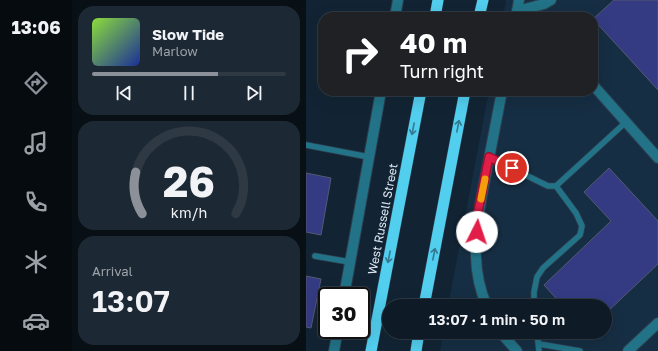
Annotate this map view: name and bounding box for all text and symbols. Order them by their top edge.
text: 13:06 [11,16,61,38]
text: Slow Tide [152,25,224,43]
text: 40 m [400,26,467,59]
icon: right [334,28,386,80]
text: Marlow [152,43,198,59]
text: Turn right [400,60,484,82]
icon: directions [22,69,50,97]
icon: previous [113,82,135,104]
icon: pause [178,82,200,104]
icon: next [243,82,265,104]
one-way arrow [455,120,463,133]
one-way arrow [409,122,417,135]
icon: music [22,129,50,157]
pin [495,151,529,185]
text: 26 [163,155,215,205]
icon: arrive [501,157,523,179]
street label: West Russell Street [364,162,401,276]
icon: phone [22,188,50,216]
text: km/h [171,203,207,220]
position arrow [456,211,498,253]
icon: climate [22,248,50,276]
one-way arrow [430,248,438,261]
one-way arrow [385,250,393,263]
text: Arrival [92,263,133,279]
text: 13:07 [92,283,170,319]
speed limit sign: 30 [318,287,370,339]
icon: car [22,307,50,335]
text: 13:07 · 1 min · 50 m [429,310,565,328]

